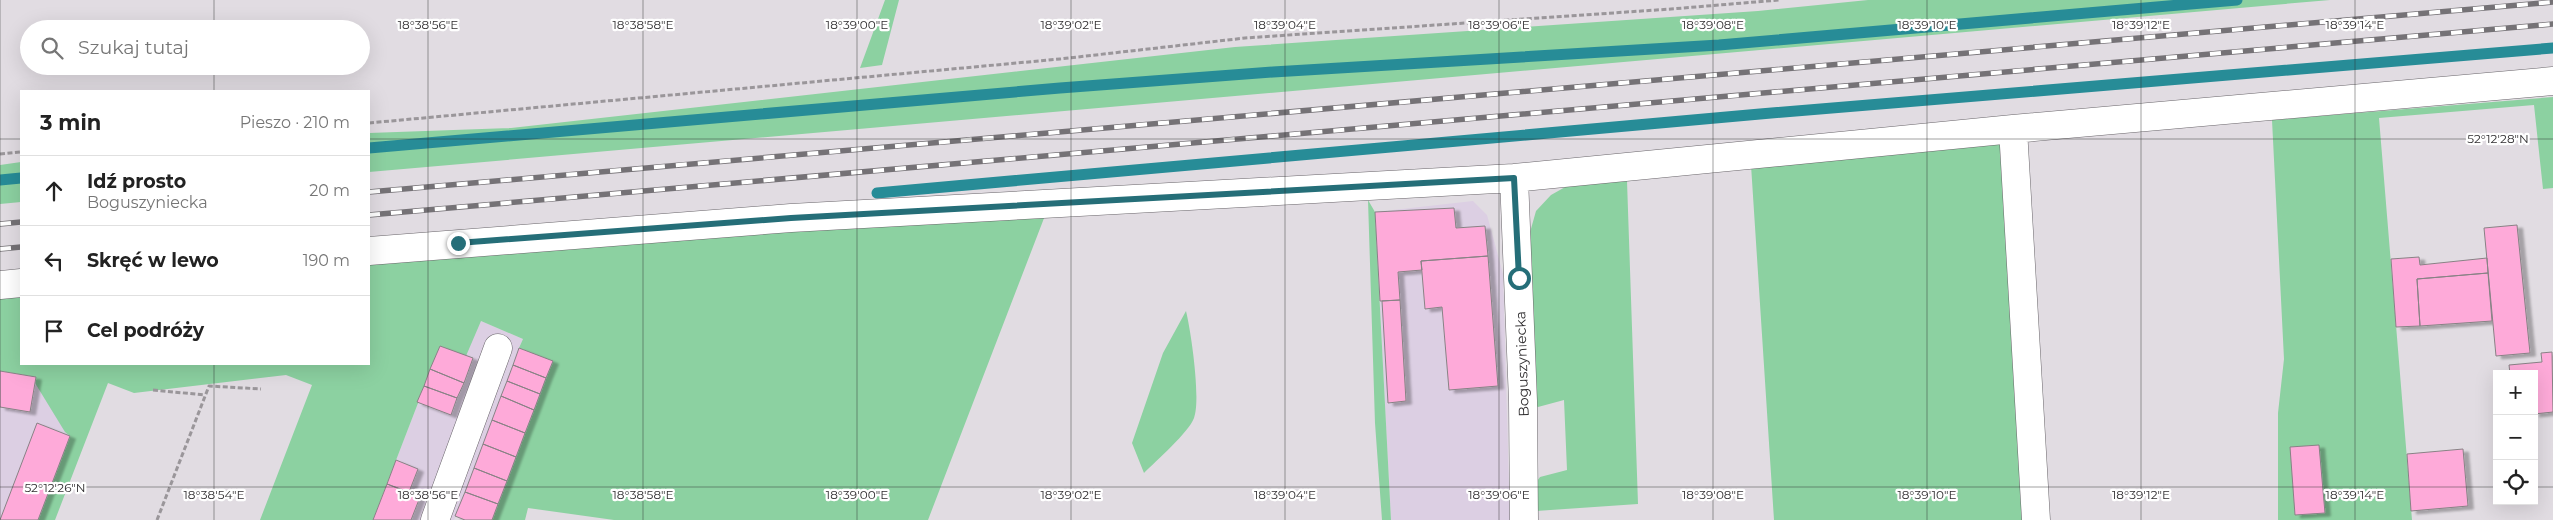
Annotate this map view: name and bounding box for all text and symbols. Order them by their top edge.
text: 18°38'56"E [398,17,458,32]
text: 18°38'58"E [612,17,674,32]
text: 18°39'00"E [826,17,888,32]
text: 18°39'02"E [1040,17,1102,32]
text: 18°39'04"E [1254,17,1316,32]
text: 18°39'06"E [1468,17,1530,32]
text: 18°39'08"E [1682,17,1744,32]
text: 18°39'10"E [1897,17,1957,32]
text: 18°39'12"E [2112,17,2170,32]
text: 18°39'14"E [2326,17,2384,32]
search box [20,20,370,75]
icon: search [38,34,66,62]
text: Szukaj tutaj [78,36,189,59]
text: 3 min [40,110,101,135]
text: Pieszo · 210 m [240,113,350,132]
text: 52°12'28"N [2467,131,2529,146]
text: Idź prosto [87,170,186,193]
icon: ahead [40,177,68,205]
text: 20 m [309,181,350,200]
text: Boguszyniecka [87,193,208,212]
route end [447,232,470,255]
icon: left [40,247,68,275]
text: Skręć w lewo [87,249,219,272]
text: 190 m [303,251,350,270]
route start [1508,267,1531,290]
street label: Boguszyniecka [1511,311,1533,417]
icon: arrive [40,317,68,345]
text: Cel podróży [87,319,204,342]
map controls [2493,370,2538,505]
button: + [2493,370,2538,415]
button: − [2493,415,2538,460]
button: locate [2493,460,2538,505]
text: 52°12'26"N [24,480,86,495]
text: 18°38'54"E [183,487,245,502]
text: 18°38'56"E [398,487,458,502]
text: 18°38'58"E [612,487,674,502]
text: 18°39'00"E [826,487,888,502]
text: 18°39'02"E [1040,487,1102,502]
text: 18°39'04"E [1254,487,1316,502]
text: 18°39'06"E [1468,487,1530,502]
text: 18°39'08"E [1682,487,1744,502]
text: 18°39'10"E [1897,487,1957,502]
text: 18°39'12"E [2112,487,2170,502]
text: 18°39'14"E [2326,487,2384,502]

